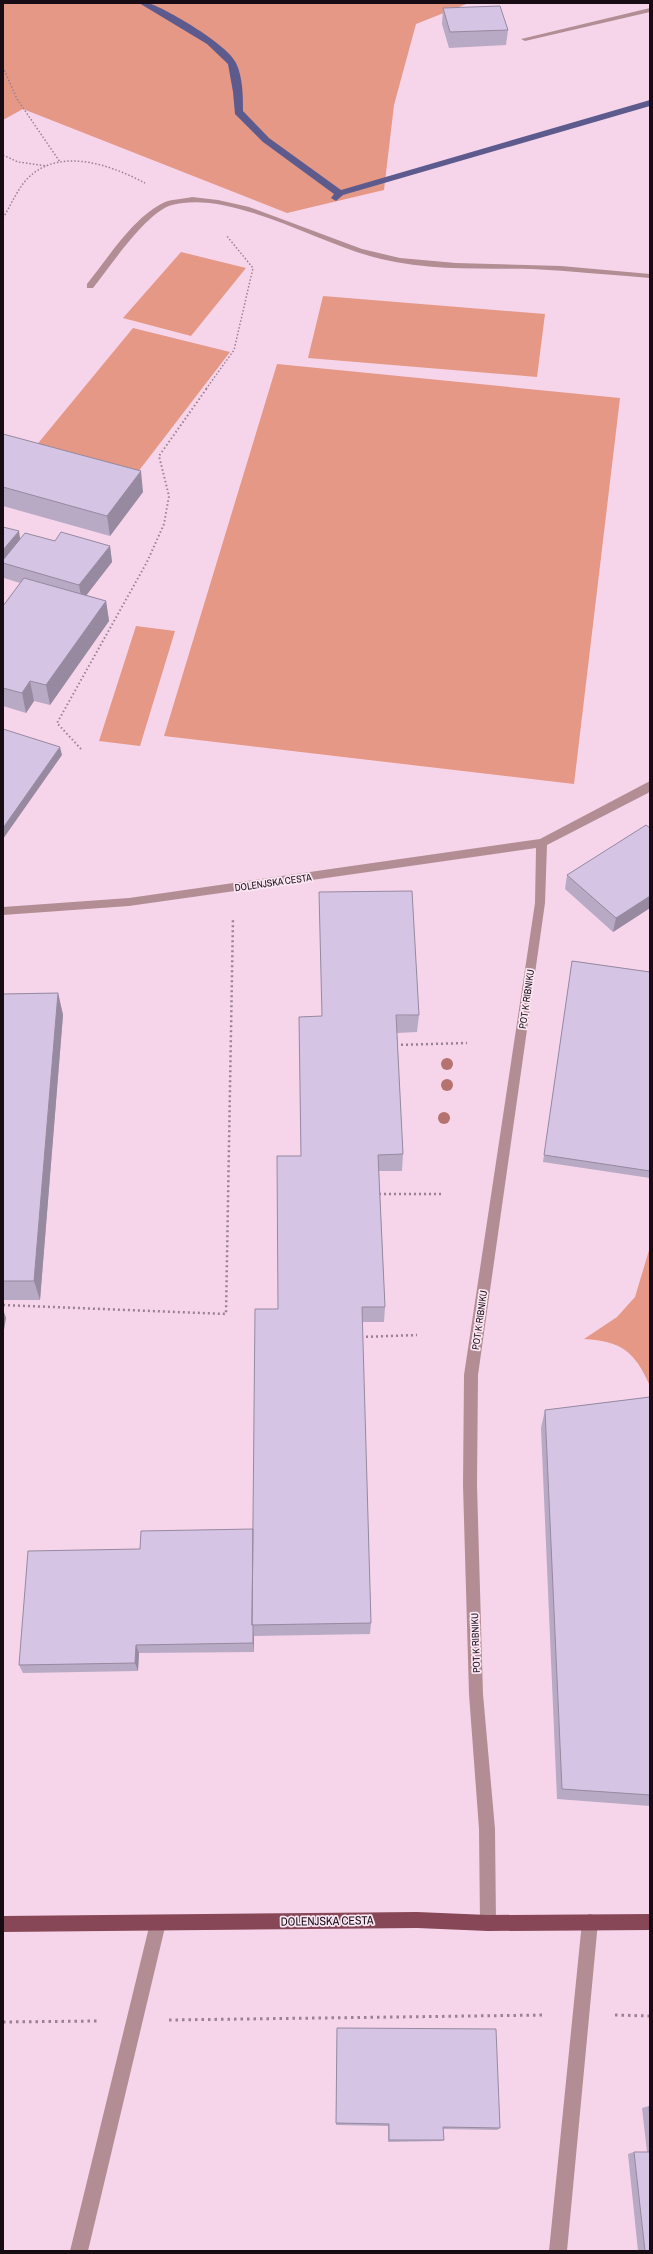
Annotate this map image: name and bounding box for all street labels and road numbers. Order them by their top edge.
street label: DOLENJSKA CESTA [234,871,313,894]
street label: POT K RIBNIKU [516,968,537,1030]
street label: POT K RIBNIKU [469,1289,490,1351]
street label: POT K RIBNIKU [468,1613,483,1673]
street label: DOLENJSKA CESTA [280,1912,374,1930]

